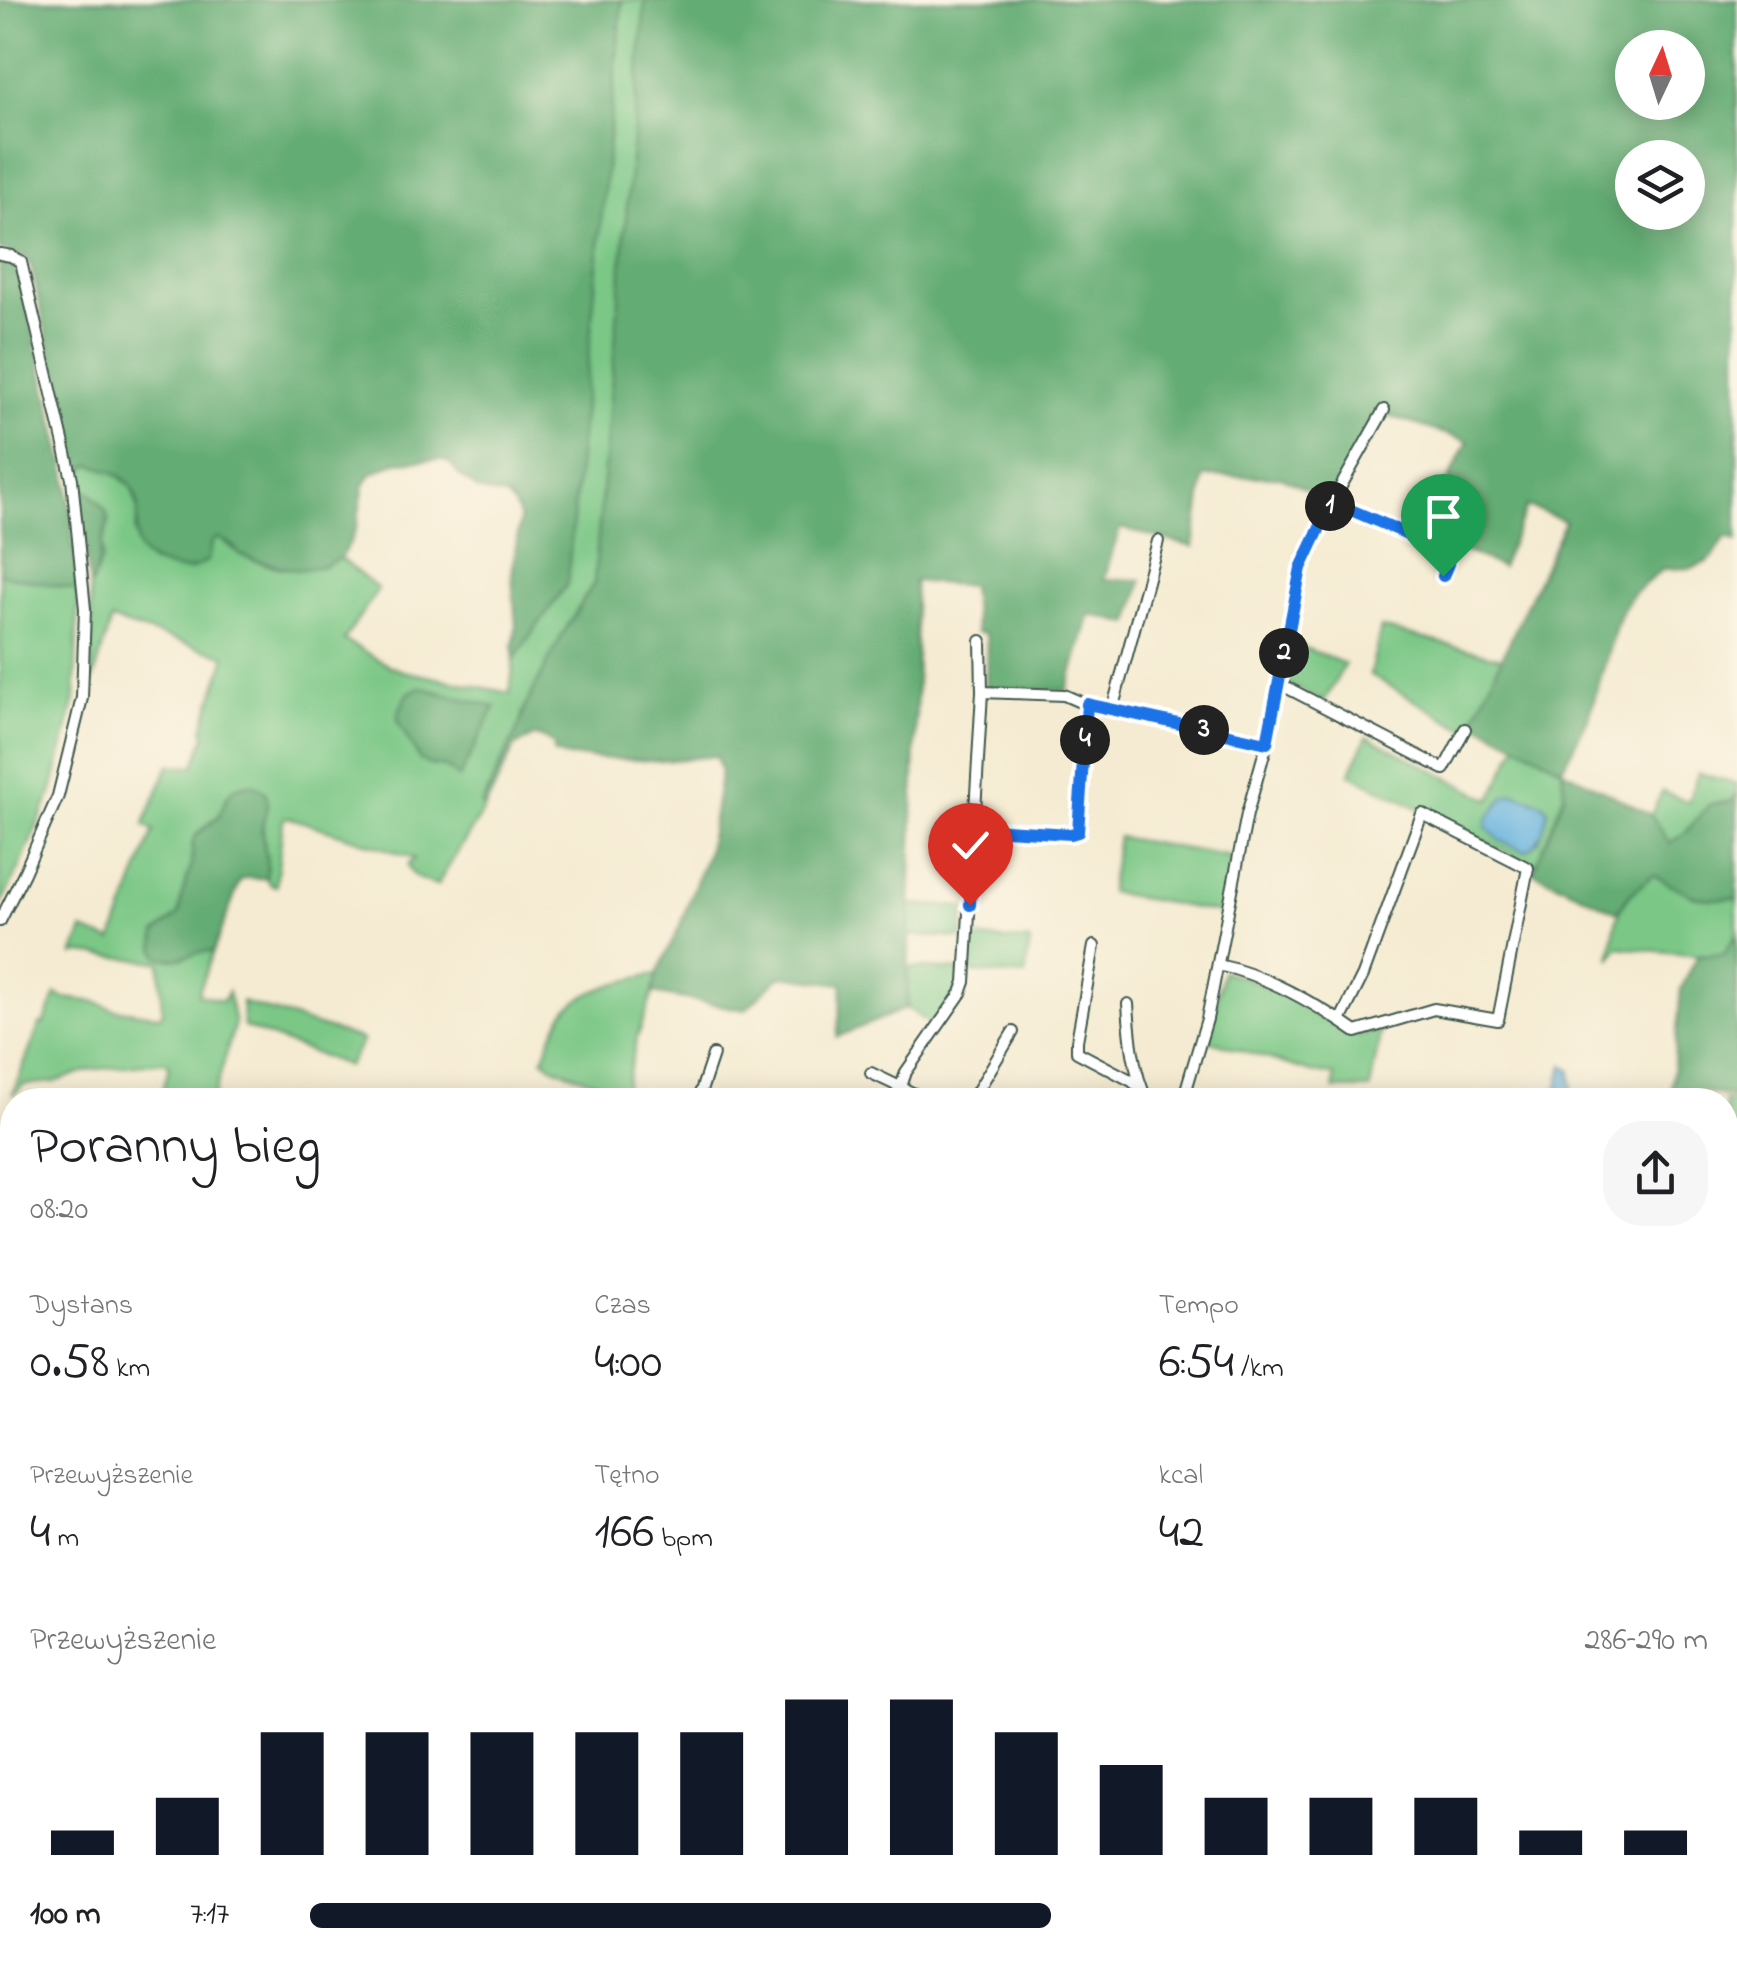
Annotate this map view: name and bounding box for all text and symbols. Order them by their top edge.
north arrow [1615,30,1705,120]
map controls [1615,30,1705,230]
button: layers [1615,140,1705,230]
pin [1401,474,1486,577]
pin: 1 [1305,481,1355,531]
text: 1 [1326,485,1334,526]
icon: arrive [1416,489,1471,544]
pin: 2 [1259,628,1309,678]
text: 2 [1277,632,1291,673]
pin: 3 [1179,705,1229,755]
text: 3 [1198,709,1210,750]
pin: 4 [1060,715,1110,765]
text: 4 [1079,719,1091,760]
pin [928,803,1013,906]
icon: check [943,818,998,873]
text: Poranny bieg [30,1109,321,1189]
button: share [1603,1121,1708,1226]
text: 08:20 [30,1187,88,1234]
text: Dystans [30,1286,133,1327]
text: Czas [594,1286,651,1327]
text: Tempo [1159,1286,1239,1327]
text: 0.58 [30,1327,109,1400]
text: 4:00 [594,1327,662,1400]
text: 6:54 [1159,1327,1234,1400]
text: km [109,1349,150,1390]
text: /km [1234,1349,1284,1390]
text: Przewyższenie [30,1456,193,1497]
text: Tętno [594,1456,660,1497]
text: kcal [1159,1456,1203,1497]
text: 4 [30,1497,51,1570]
text: 166 [594,1497,654,1570]
text: 42 [1159,1497,1204,1570]
text: m [51,1519,79,1560]
text: bpm [654,1519,713,1560]
text: Przewyższenie [30,1618,216,1665]
text: 286–290 m [1585,1618,1708,1665]
text: 100 m [30,1892,101,1939]
text: 7:17 [190,1892,229,1939]

